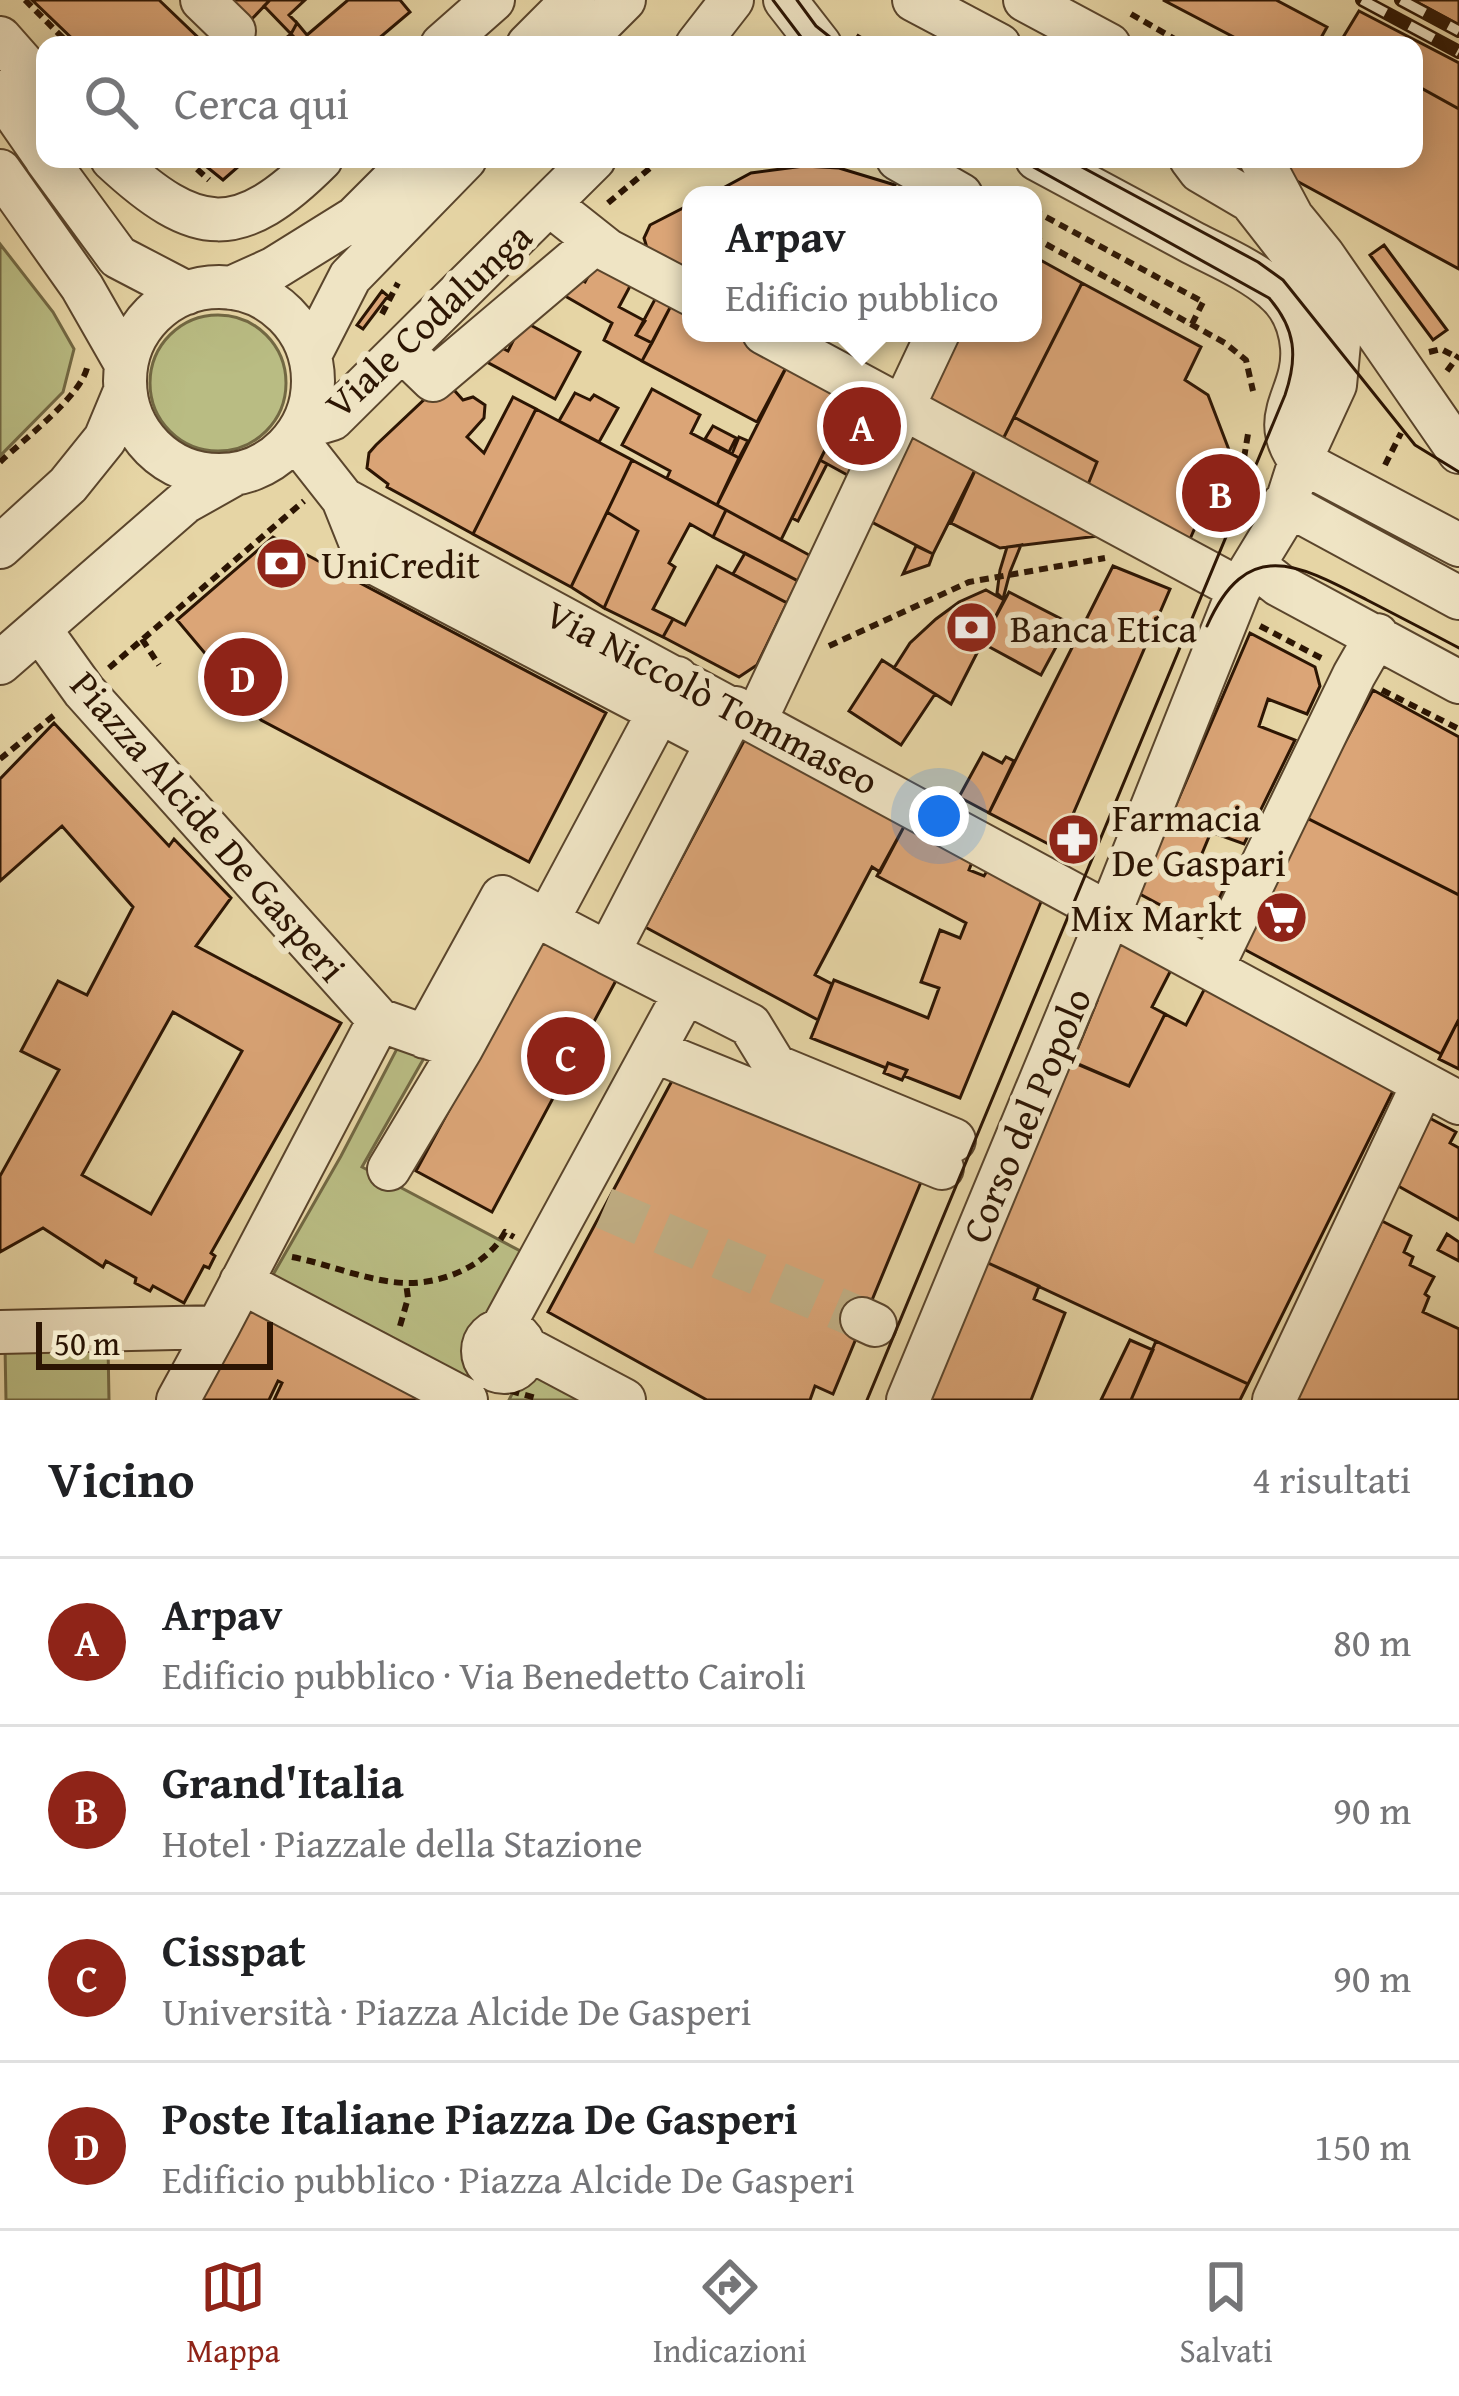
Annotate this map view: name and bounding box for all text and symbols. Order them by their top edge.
search box [36,36,1423,168]
icon: search [78,69,144,135]
text: Cerca qui [174,70,349,135]
popup [682,186,1042,342]
text: Arpav [725,203,846,268]
street label: Viale Codalunga [311,208,544,431]
text: Edificio pubblico [725,268,999,325]
pin: A [823,381,901,471]
pin: B [1182,448,1260,538]
place label: UniCredit [321,535,480,592]
bank icon: UniCredit [254,536,310,592]
street label: Via Niccolò Tommaseo [536,585,889,809]
place label: Banca Etica [1010,599,1197,656]
bank icon: Banca Etica [943,600,999,656]
pin: D [204,632,282,722]
street label: Piazza Alcide De Gasperi [61,661,357,991]
your location [909,786,969,846]
place label: Farmacia De Gaspari [1112,788,1286,890]
pharmacy icon: Farmacia De Gaspari [1045,811,1101,867]
place label: Mix Markt [1071,888,1242,945]
supermarket icon: Mix Markt [1253,889,1309,945]
street label: Corso del Popolo [946,978,1105,1251]
pin: C [527,1011,605,1101]
scale bar [36,1316,273,1369]
text: 50 m [54,1319,120,1367]
text: Vicino [48,1441,195,1516]
text: 4 risultati [1252,1450,1411,1507]
text: Arpav [162,1581,283,1646]
text: A [75,1613,99,1670]
text: 80 m [1333,1613,1411,1670]
text: Edificio pubblico · Via Benedetto Cairoli [162,1646,806,1703]
text: Grand'Italia [162,1749,404,1814]
text: B [75,1781,99,1838]
text: 90 m [1333,1781,1411,1838]
text: Hotel · Piazzale della Stazione [162,1814,643,1871]
text: Cisspat [162,1917,306,1982]
text: C [76,1949,98,2006]
text: 90 m [1333,1949,1411,2006]
text: Università · Piazza Alcide De Gasperi [162,1982,752,2039]
text: Poste Italiane Piazza De Gasperi [162,2085,798,2150]
text: D [74,2117,100,2174]
text: 150 m [1314,2117,1411,2174]
text: Edificio pubblico · Piazza Alcide De Gasperi [162,2150,855,2207]
tab: Mappa [186,2254,280,2374]
tab: Indicazioni [653,2254,807,2374]
tab: Salvati [1179,2254,1273,2374]

